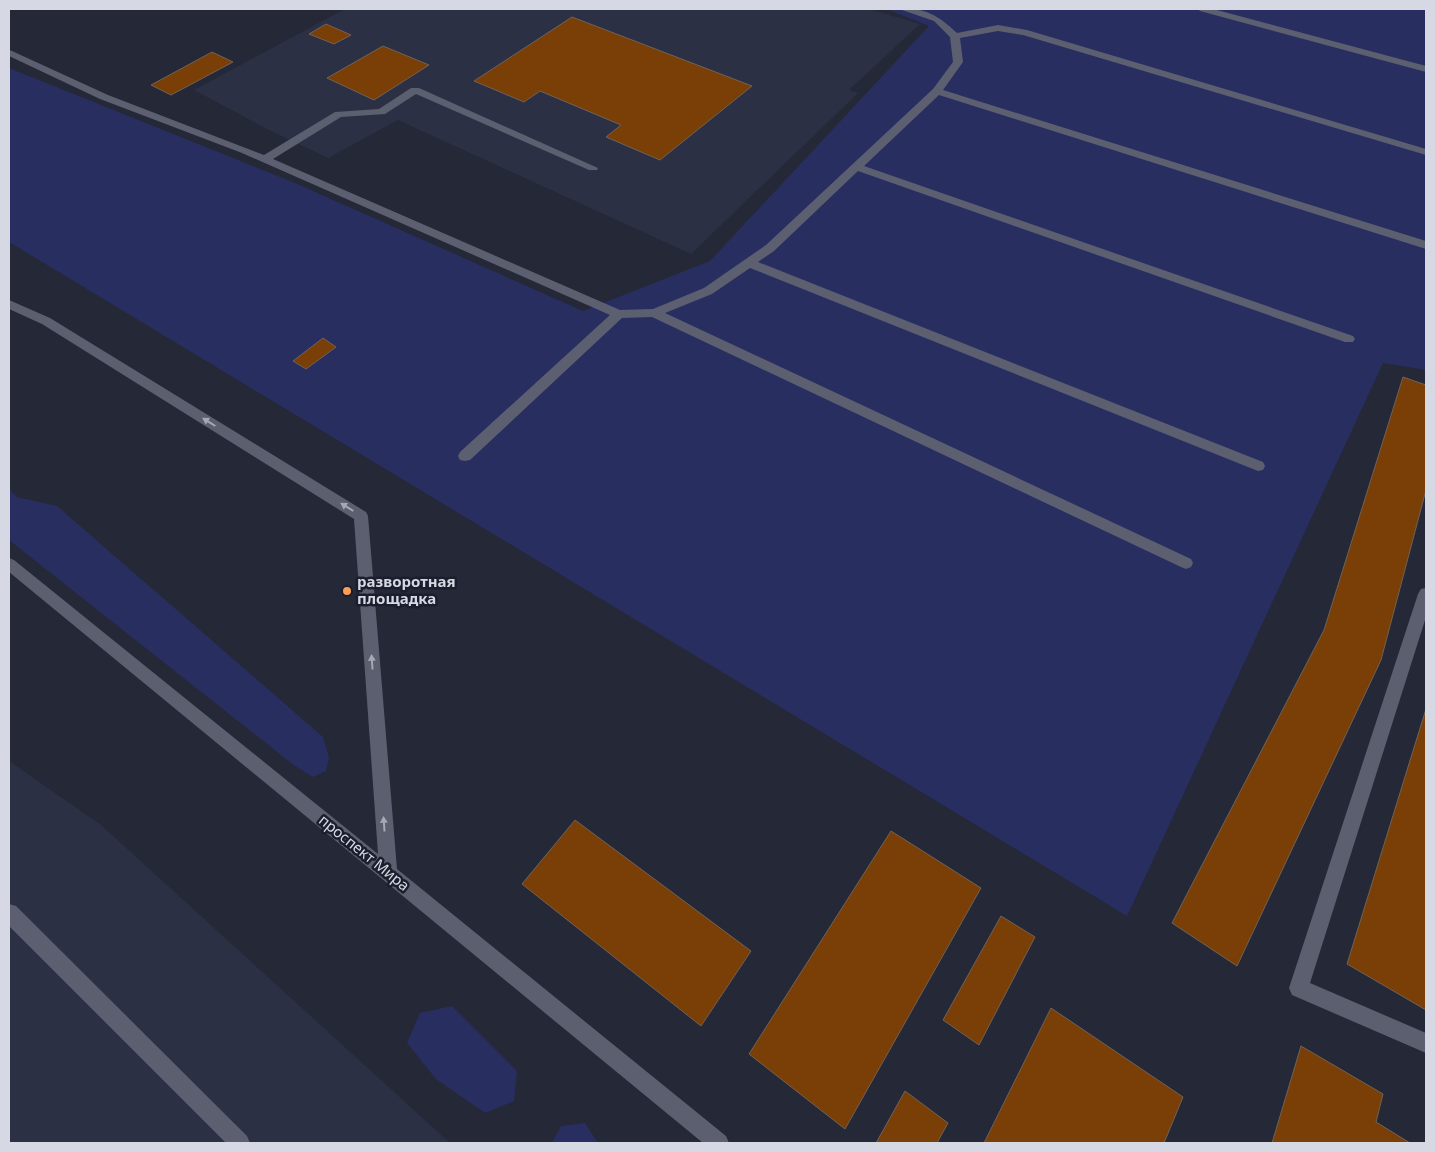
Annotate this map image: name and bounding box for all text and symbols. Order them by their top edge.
one-way arrow [203,417,216,427]
one-way arrow [341,503,354,512]
place label: разворотная площадка [357,571,456,608]
marker: разворотная площадка [341,585,353,597]
one-way arrow [367,654,375,670]
street label: проспект Мира [315,809,414,895]
one-way arrow [380,816,388,832]

